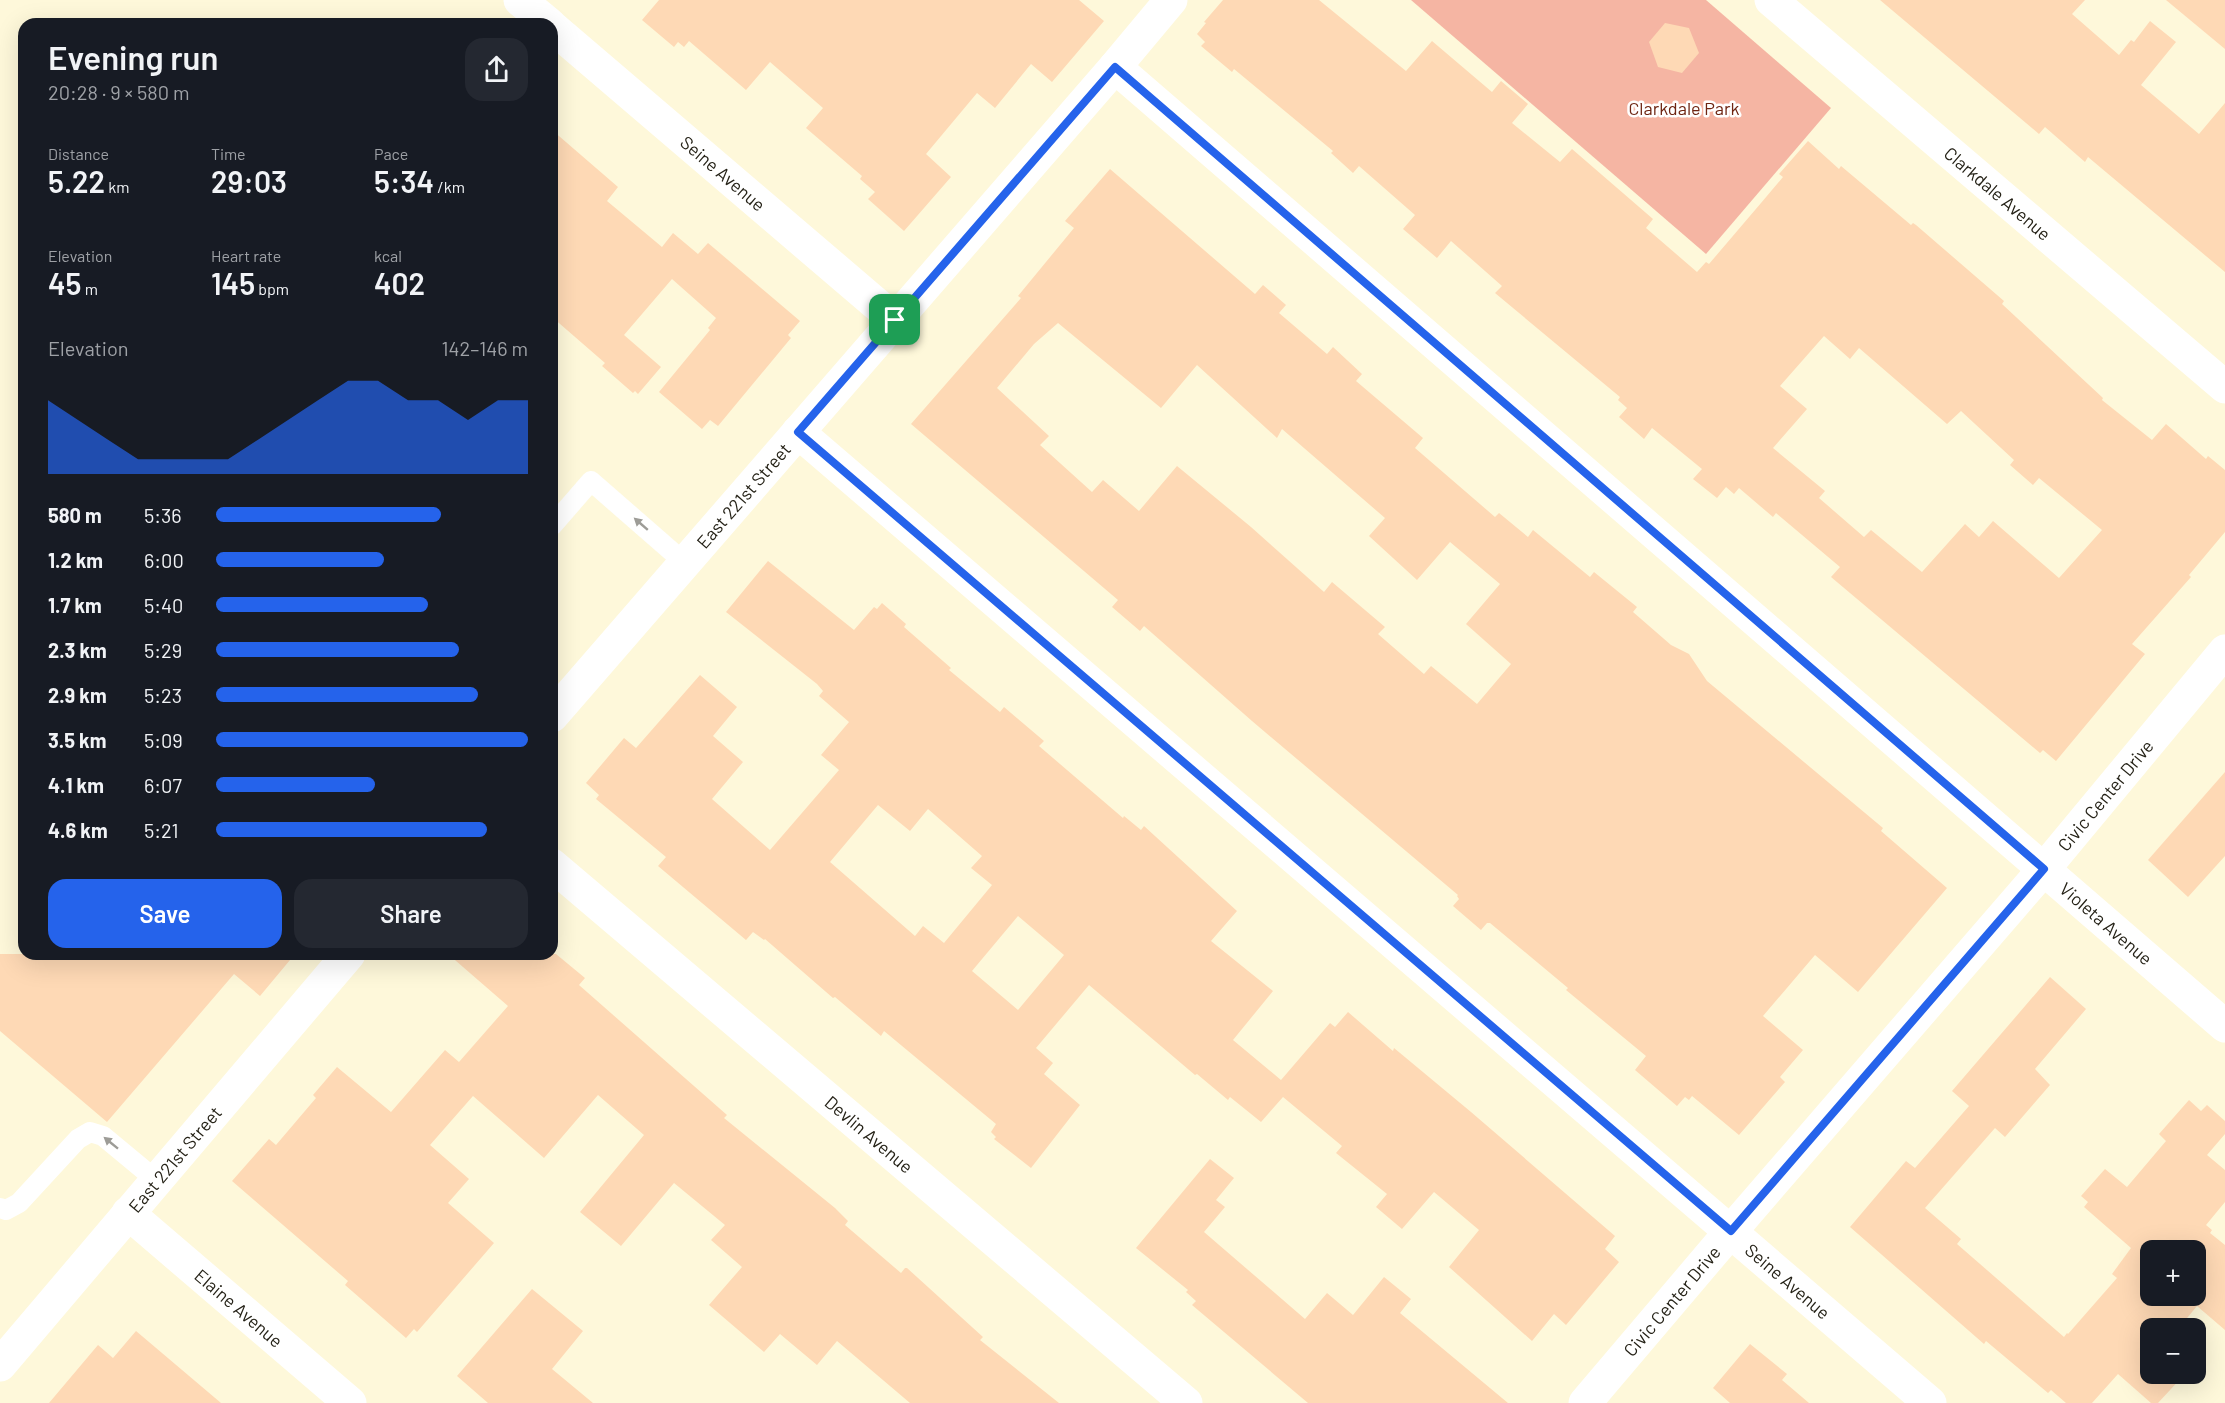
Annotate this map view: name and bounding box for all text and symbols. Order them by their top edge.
text: Evening run [48,37,218,77]
button: share [465,38,528,101]
text: 20:28 · 9 × 580 m [48,80,190,104]
park label: Clarkdale Park [1628,97,1740,119]
street label: Seine Avenue [676,131,770,216]
street label: Clarkdale Avenue [1940,142,2056,245]
text: Distance [48,144,109,163]
text: Time [211,144,246,163]
text: Pace [374,144,408,163]
text: 5.22 [48,163,105,199]
text: 29:03 [211,163,287,199]
text: 5:34 [374,163,434,199]
text: km [105,177,130,196]
text: /km [434,177,465,196]
text: Elevation [48,246,112,265]
text: Heart rate [211,246,281,265]
text: kcal [374,246,402,265]
text: 45 [48,265,81,301]
text: 145 [211,265,255,301]
text: 402 [374,265,425,301]
text: m [81,279,98,298]
text: bpm [255,279,289,298]
pin [869,294,920,345]
icon: arrive [878,303,911,336]
text: Elevation [48,336,129,360]
text: 142–146 m [441,336,528,360]
street label: East 221st Street [692,438,795,553]
text: 580 m [48,503,102,527]
text: 5:36 [144,503,182,527]
one-way arrow [634,518,649,531]
text: 1.2 km [48,548,103,572]
text: 6:00 [144,548,184,572]
text: 1.7 km [48,593,102,617]
text: 5:40 [144,593,183,617]
text: 2.3 km [48,638,107,662]
text: 5:29 [144,638,182,662]
text: 2.9 km [48,683,107,707]
text: 5:23 [144,683,182,707]
text: 3.5 km [48,728,106,752]
text: 5:09 [144,728,183,752]
street label: Civic Center Drive [2053,735,2158,855]
text: 4.1 km [48,773,104,797]
text: 6:07 [144,773,182,797]
text: 4.6 km [48,818,108,842]
text: 5:21 [144,818,179,842]
street label: Violeta Avenue [2055,877,2157,969]
button: Save [48,879,282,948]
button: Share [294,879,528,948]
street label: Devlin Avenue [821,1091,918,1178]
street label: East 221st Street [124,1102,226,1217]
one-way arrow [104,1137,119,1149]
street label: Seine Avenue [1741,1239,1835,1323]
map controls [2140,1240,2206,1384]
button: + [2140,1240,2206,1306]
street label: Civic Center Drive [1619,1241,1725,1361]
street label: Elaine Avenue [190,1264,287,1352]
button: − [2140,1318,2206,1384]

